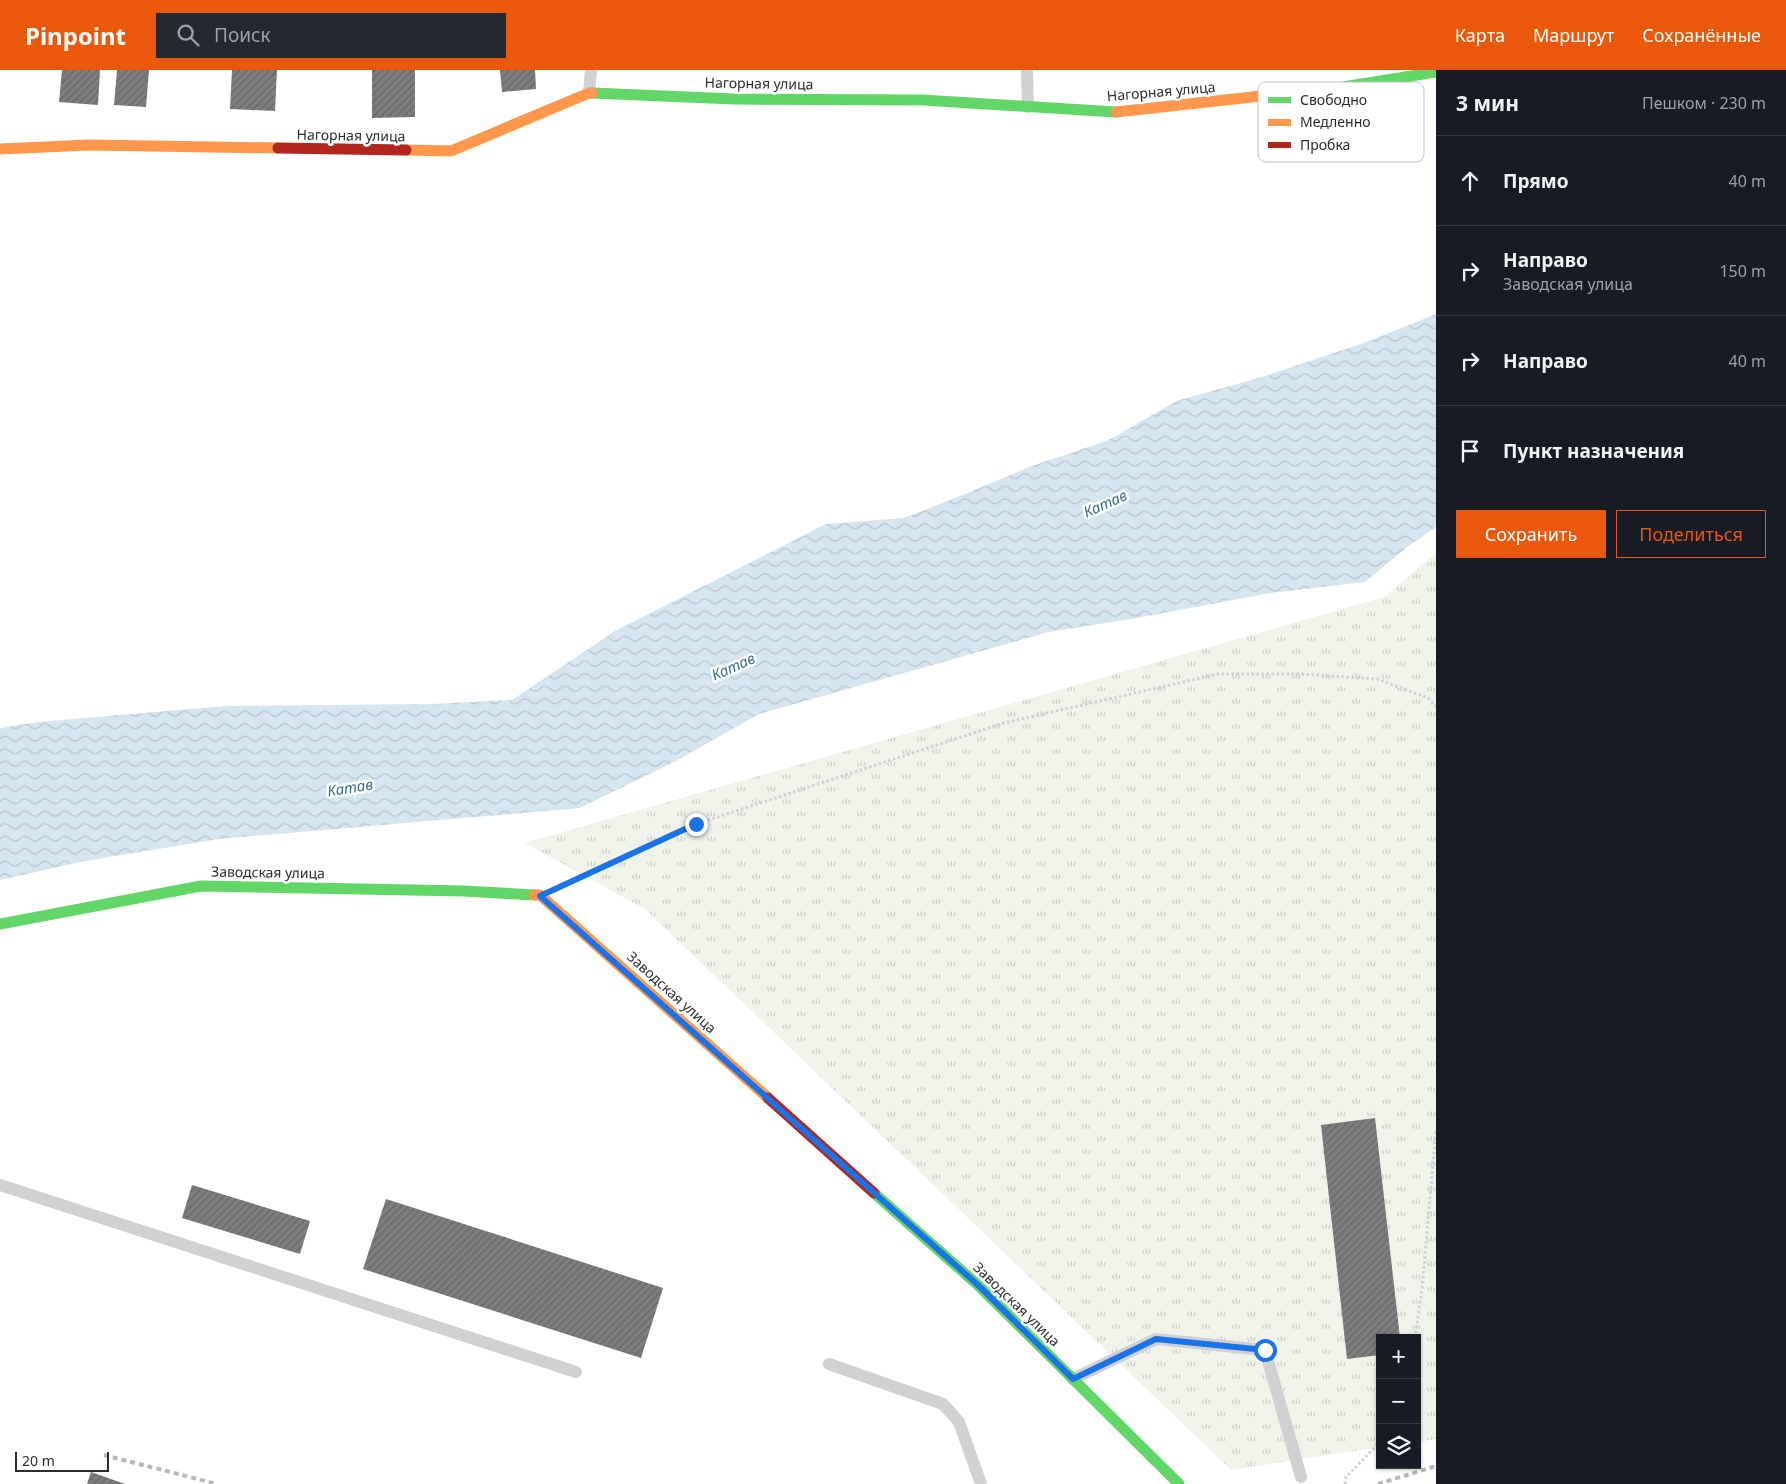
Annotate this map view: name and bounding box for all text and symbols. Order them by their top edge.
search box [156,13,506,58]
text: Pinpoint [25,19,126,52]
icon: search [174,21,202,49]
text: Поиск [214,22,271,48]
text: Карта [1455,23,1505,47]
text: Маршрут [1533,23,1614,47]
text: Сохранённые [1642,23,1761,47]
street label: Нагорная улица [704,73,814,93]
street label: Нагорная улица [1106,77,1216,105]
legend [1258,82,1424,162]
text: 3 мин [1456,89,1519,117]
text: Свободно [1300,90,1367,109]
text: Пешком · 230 m [1642,92,1766,114]
text: Медленно [1300,112,1371,131]
street label: Нагорная улица [296,125,406,145]
text: Пробка [1300,135,1350,154]
icon: ahead [1456,167,1484,195]
text: Прямо [1503,168,1569,194]
text: 40 m [1729,170,1766,192]
text: Направо [1503,247,1588,273]
icon: right [1456,257,1484,285]
text: 150 m [1719,260,1766,282]
text: Заводская улица [1503,273,1633,295]
icon: right [1456,347,1484,375]
text: Направо [1503,348,1588,374]
text: 40 m [1729,350,1766,372]
icon: arrive [1456,437,1484,465]
text: Пункт назначения [1503,438,1684,464]
water label: Катав [1080,484,1130,521]
button: Сохранить [1456,510,1606,558]
button: Поделиться [1616,510,1766,558]
water label: Катав [708,647,758,684]
water label: Катав [326,773,375,800]
route end [685,813,708,836]
street label: Заводская улица [211,862,325,882]
street label: Заводская улица [623,947,721,1037]
street label: Заводская улица [970,1258,1064,1350]
map controls [1376,1334,1421,1469]
button: + [1376,1334,1421,1379]
route start [1254,1339,1277,1362]
button: − [1376,1379,1421,1424]
button: layers [1376,1424,1421,1469]
scale bar [15,1449,109,1472]
text: 20 m [22,1451,55,1470]

